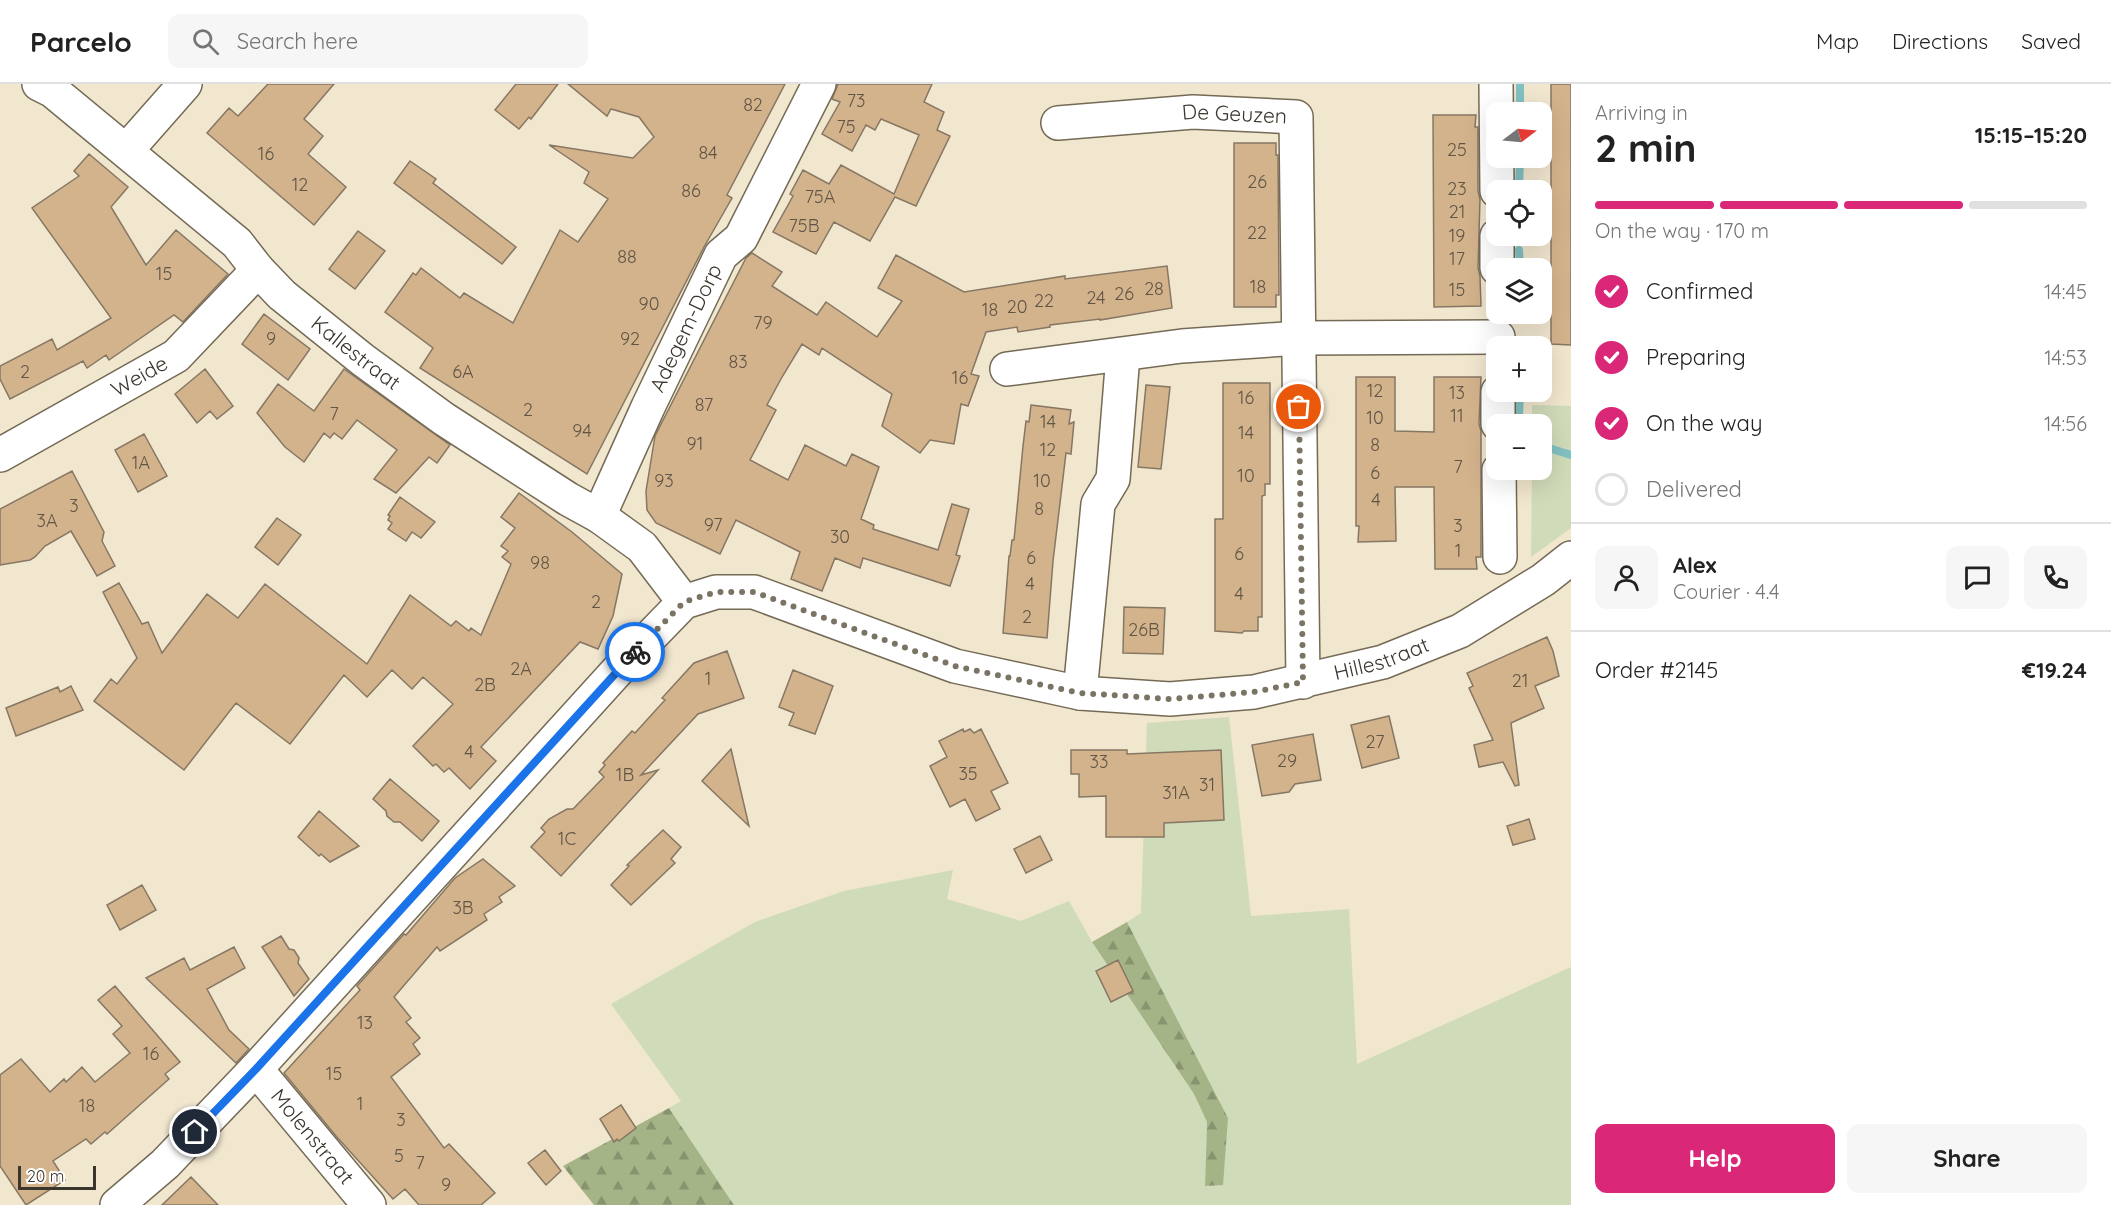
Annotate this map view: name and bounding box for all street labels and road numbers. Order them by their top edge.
street label: De Geuzen [1181,98,1288,129]
street label: Adegem-Dorp [643,260,727,396]
street label: Kallestraat [306,310,406,395]
street label: Weide [106,349,172,402]
street label: Hillestraat [1331,631,1433,685]
street label: Molenstraat [266,1083,360,1189]

